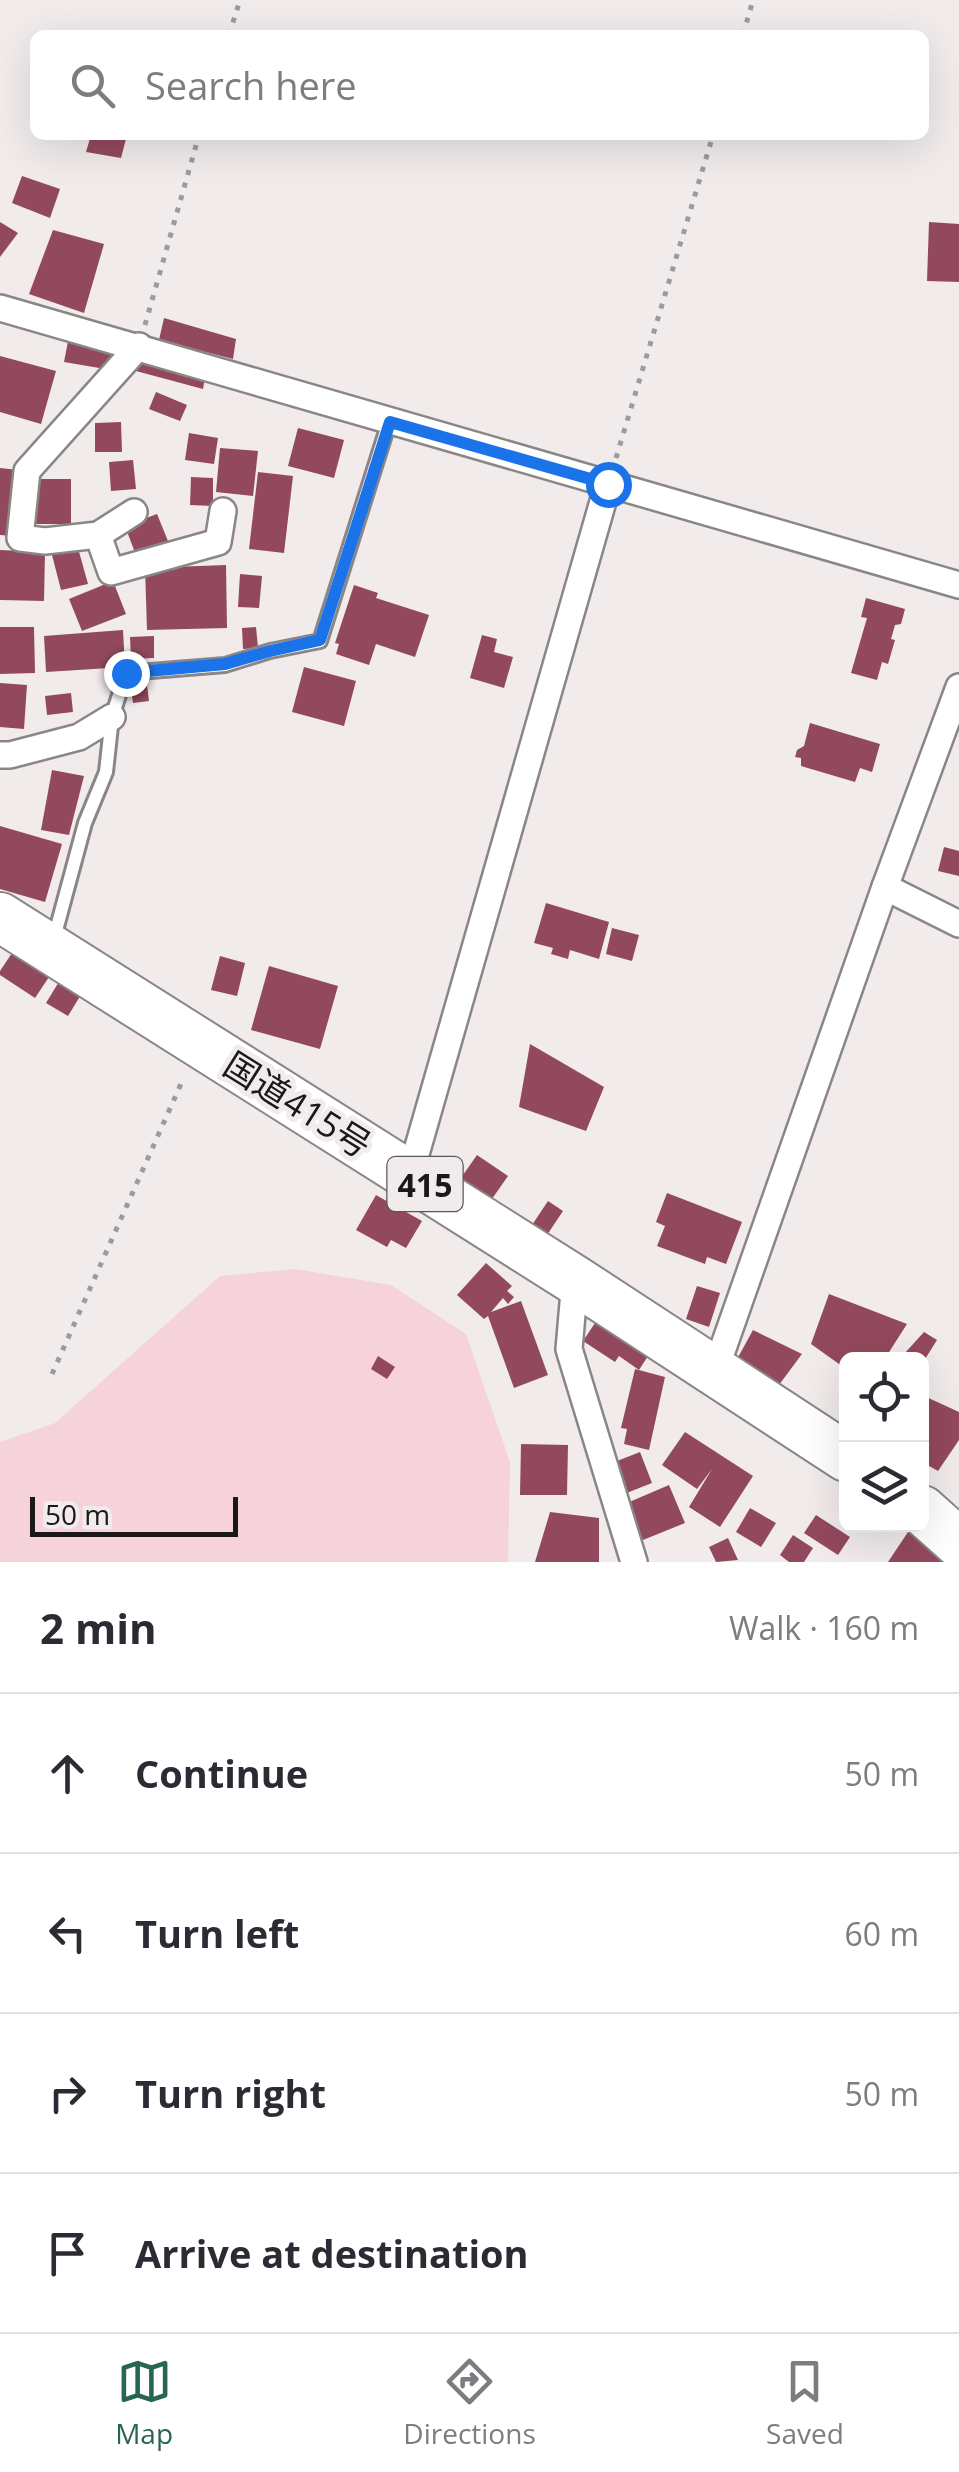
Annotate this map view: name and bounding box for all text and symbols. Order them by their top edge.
search box [30,30,929,140]
icon: search [65,58,120,113]
text: Search here [145,59,357,111]
route start [586,462,632,508]
route end [104,651,150,697]
street label: 国道415号 [216,1040,380,1168]
road number: 415 [388,1157,462,1211]
map controls [839,1352,929,1532]
button: locate [839,1352,929,1442]
button: layers [839,1442,929,1532]
scale bar [30,1492,238,1536]
text: 50 m [45,1495,110,1533]
text: 2 min [40,1599,157,1656]
text: Walk · 160 m [729,1606,919,1649]
icon: ahead [40,1746,95,1801]
text: Continue [135,1747,308,1799]
text: 50 m [844,1752,919,1795]
icon: left [40,1906,95,1961]
text: Turn left [135,1907,299,1959]
text: 60 m [844,1912,919,1955]
icon: right [40,2066,95,2121]
text: Turn right [135,2067,326,2119]
text: 50 m [844,2072,919,2115]
icon: arrive [40,2226,95,2281]
text: Arrive at destination [135,2227,529,2279]
tab: Map [115,2354,173,2452]
tab: Directions [403,2354,536,2452]
tab: Saved [766,2354,844,2452]

